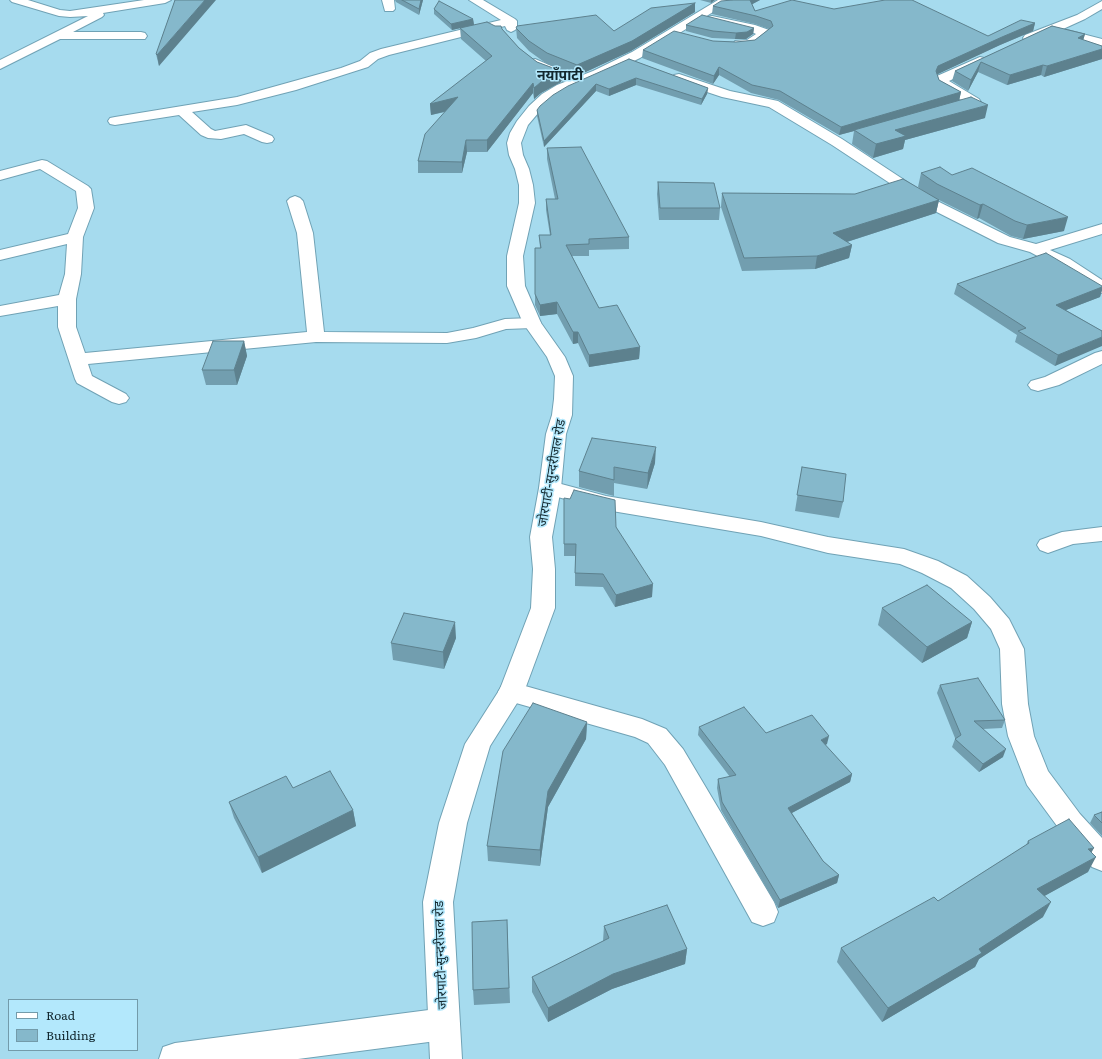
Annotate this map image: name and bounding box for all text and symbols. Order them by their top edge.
district label: नयाँपाटी [537,68,583,84]
street label: जोरपाटी-सुन्दरीजल रोड [535,418,569,528]
street label: जोरपाटी-सुन्दरीजल रोड [431,900,451,1010]
legend [8,999,138,1051]
text: Road [46,1006,75,1024]
text: Building [46,1026,95,1044]

